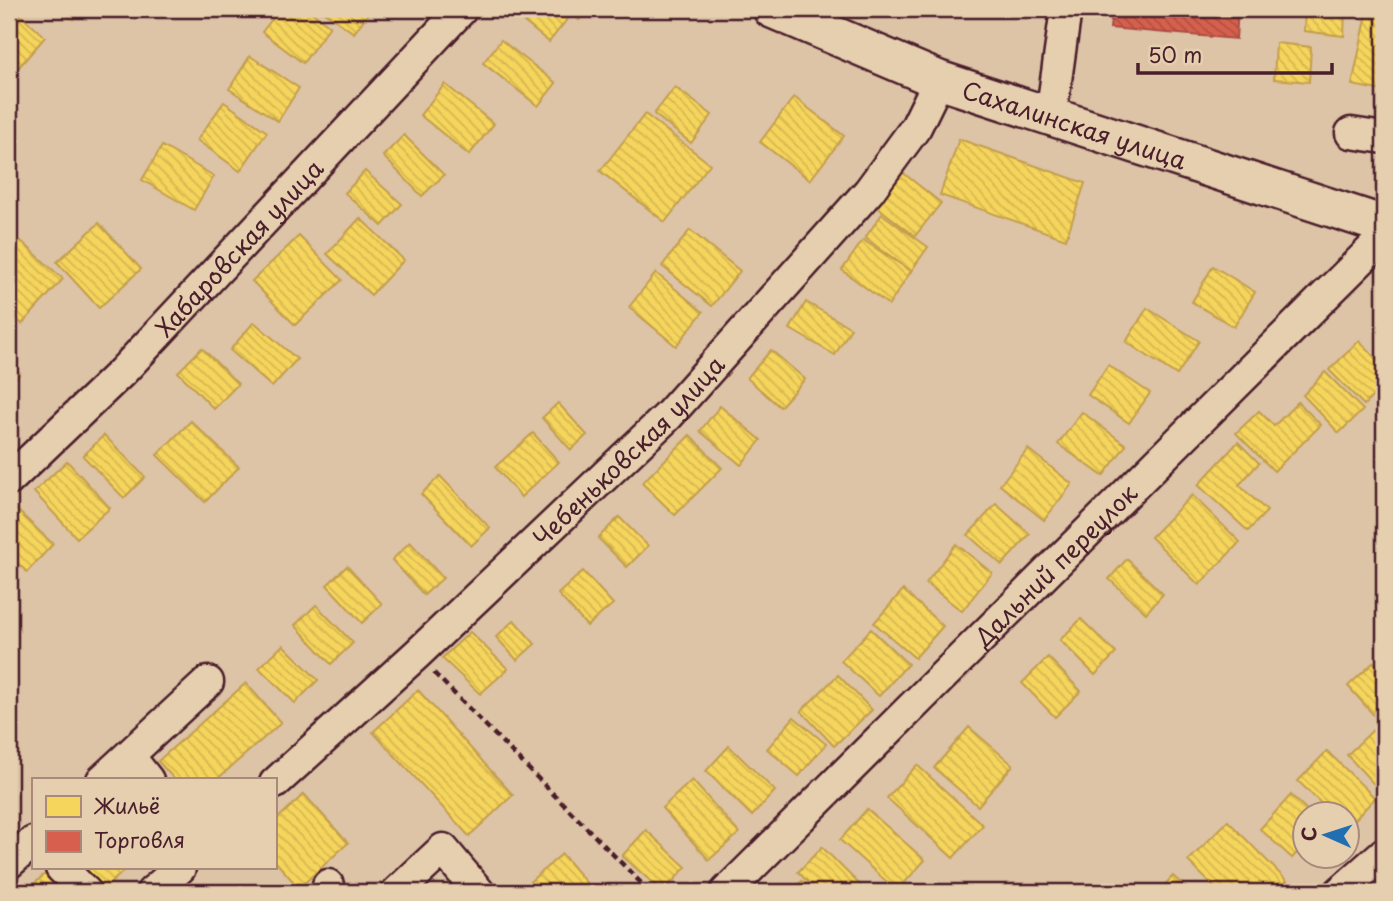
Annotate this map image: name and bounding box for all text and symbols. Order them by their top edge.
scale bar [1138,32,1332,76]
text: 50 m [1148,38,1202,70]
street label: Сахалинская улица [958,71,1191,177]
street label: Хабаровская улица [146,151,331,344]
street label: Чебеньковская улица [524,347,732,554]
street label: Дальний переулок [964,475,1145,655]
legend [32,778,276,870]
text: Жильё [93,789,160,821]
north arrow [1292,800,1362,870]
text: Торговля [94,823,185,855]
text: С [1294,826,1322,842]

